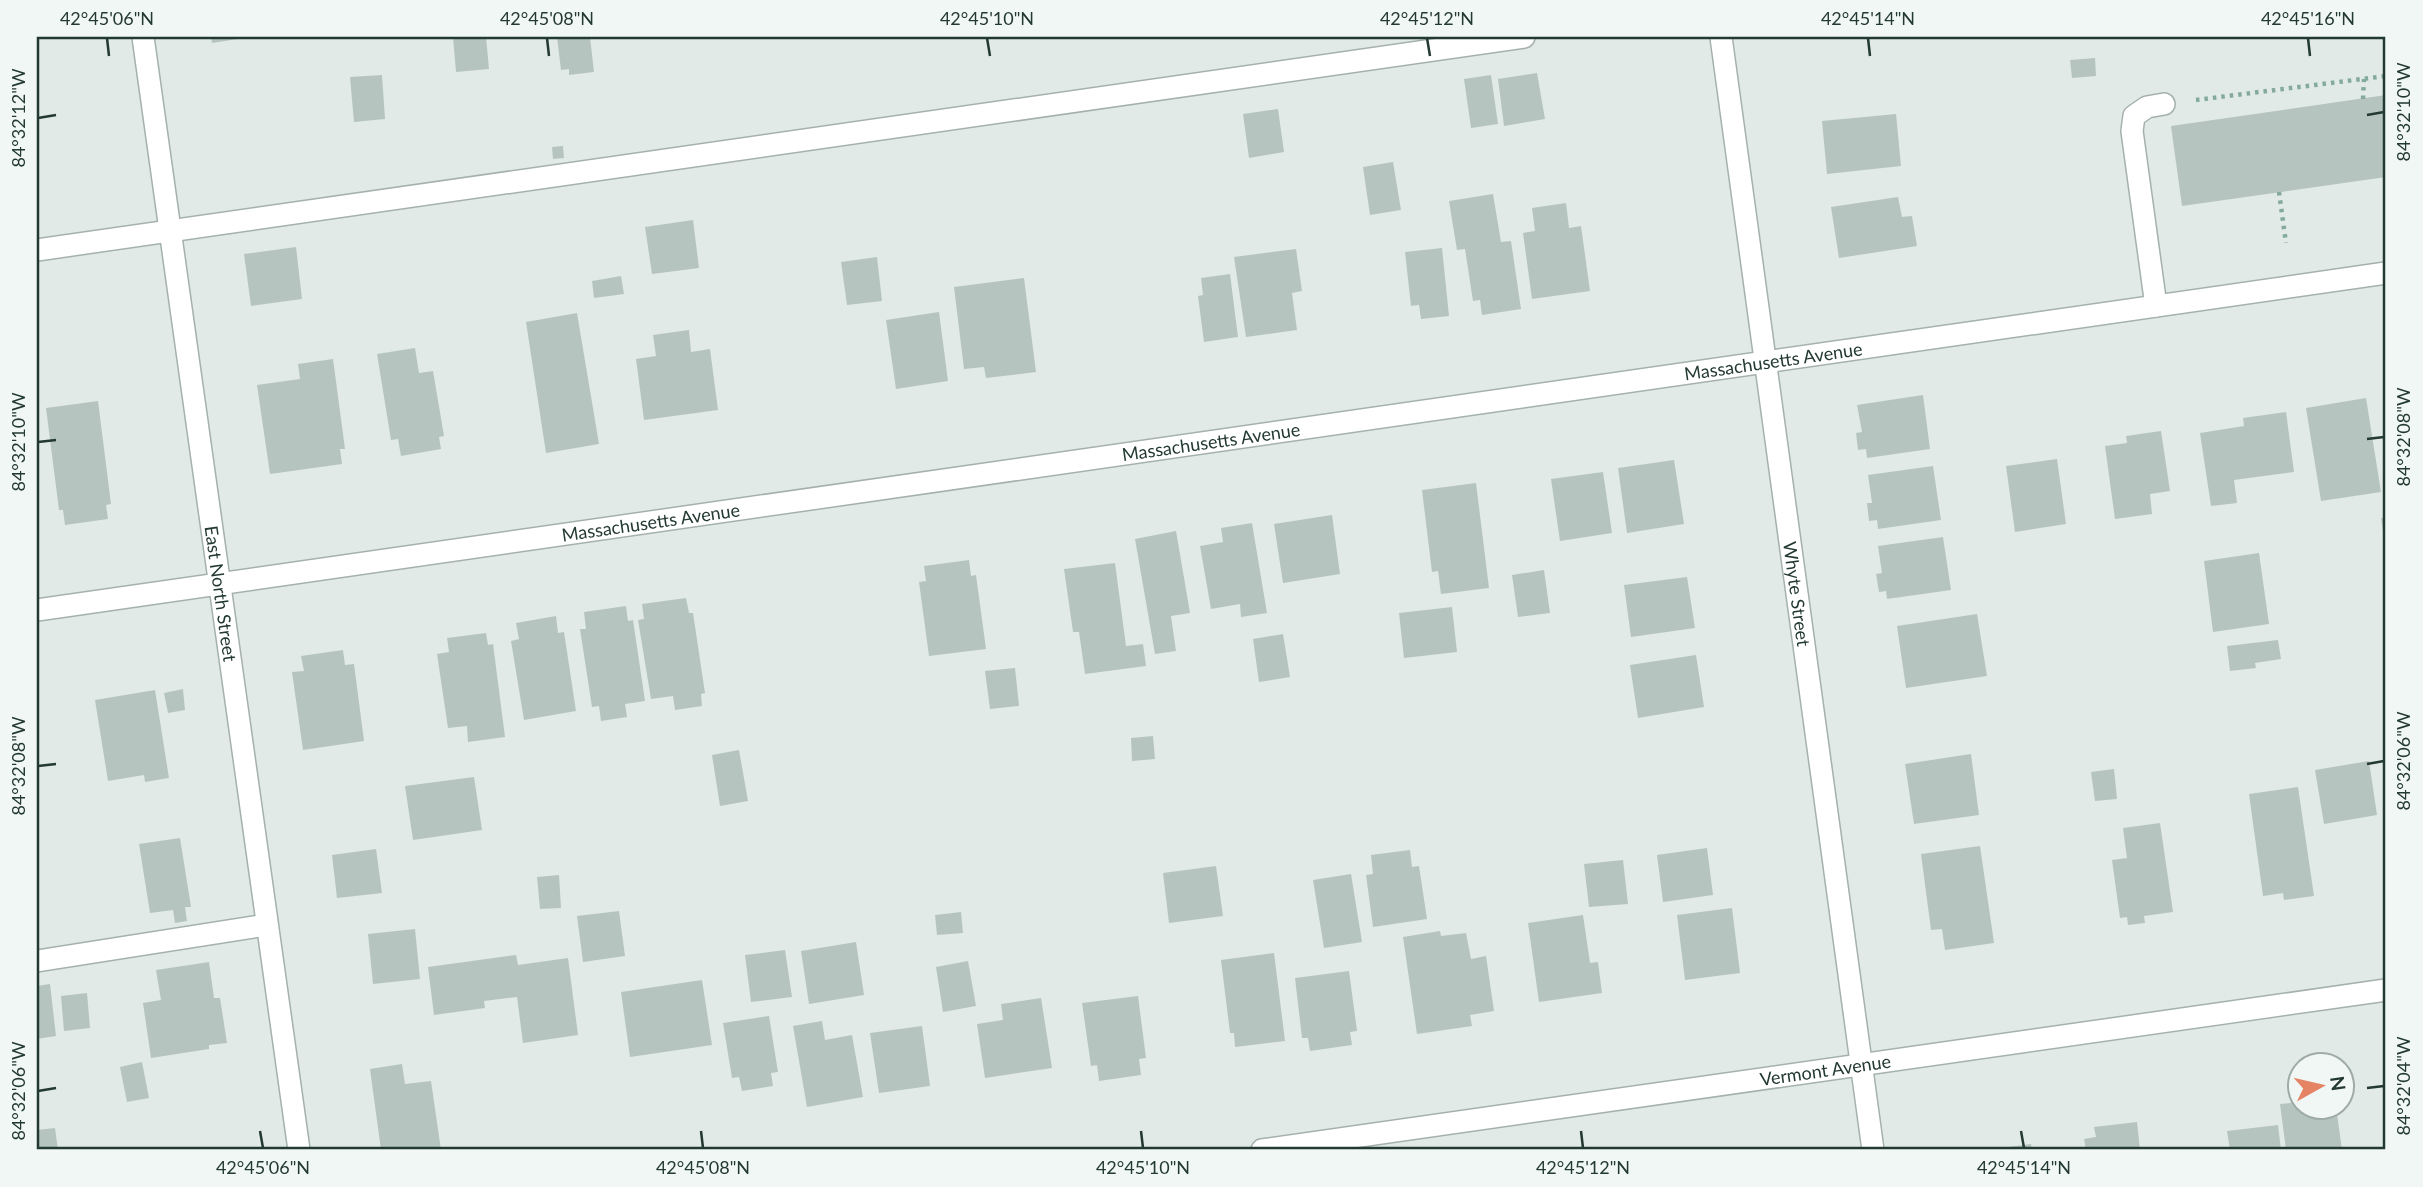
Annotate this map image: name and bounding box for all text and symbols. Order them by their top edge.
text: 42°45'06"N [60,7,154,29]
text: 42°45'08"N [500,7,594,29]
text: 42°45'10"N [940,7,1034,29]
text: 42°45'12"N [1380,7,1474,29]
text: 42°45'14"N [1821,7,1915,29]
text: 42°45'16"N [2261,7,2355,29]
text: 84°32'10"W [2392,62,2414,162]
text: 84°32'12"W [7,68,29,168]
street label: Massachusetts Avenue [1683,337,1864,385]
text: 84°32'08"W [2392,387,2414,487]
text: 84°32'10"W [7,392,29,492]
street label: Massachusetts Avenue [1121,418,1301,465]
street label: Massachusetts Avenue [560,498,741,546]
street label: East North Street [201,524,241,663]
street label: Whyte Street [1779,540,1815,648]
text: 84°32'06"W [2392,711,2414,811]
text: 84°32'08"W [7,716,29,816]
text: 84°32'04"W [2392,1036,2414,1136]
text: 84°32'06"W [7,1041,29,1141]
street label: Vermont Avenue [1758,1050,1892,1090]
north arrow [2286,1050,2356,1120]
text: N [2326,1075,2351,1092]
text: 42°45'06"N [216,1156,310,1178]
text: 42°45'08"N [656,1156,750,1178]
text: 42°45'10"N [1096,1156,1190,1178]
text: 42°45'12"N [1536,1156,1630,1178]
text: 42°45'14"N [1977,1156,2071,1178]

